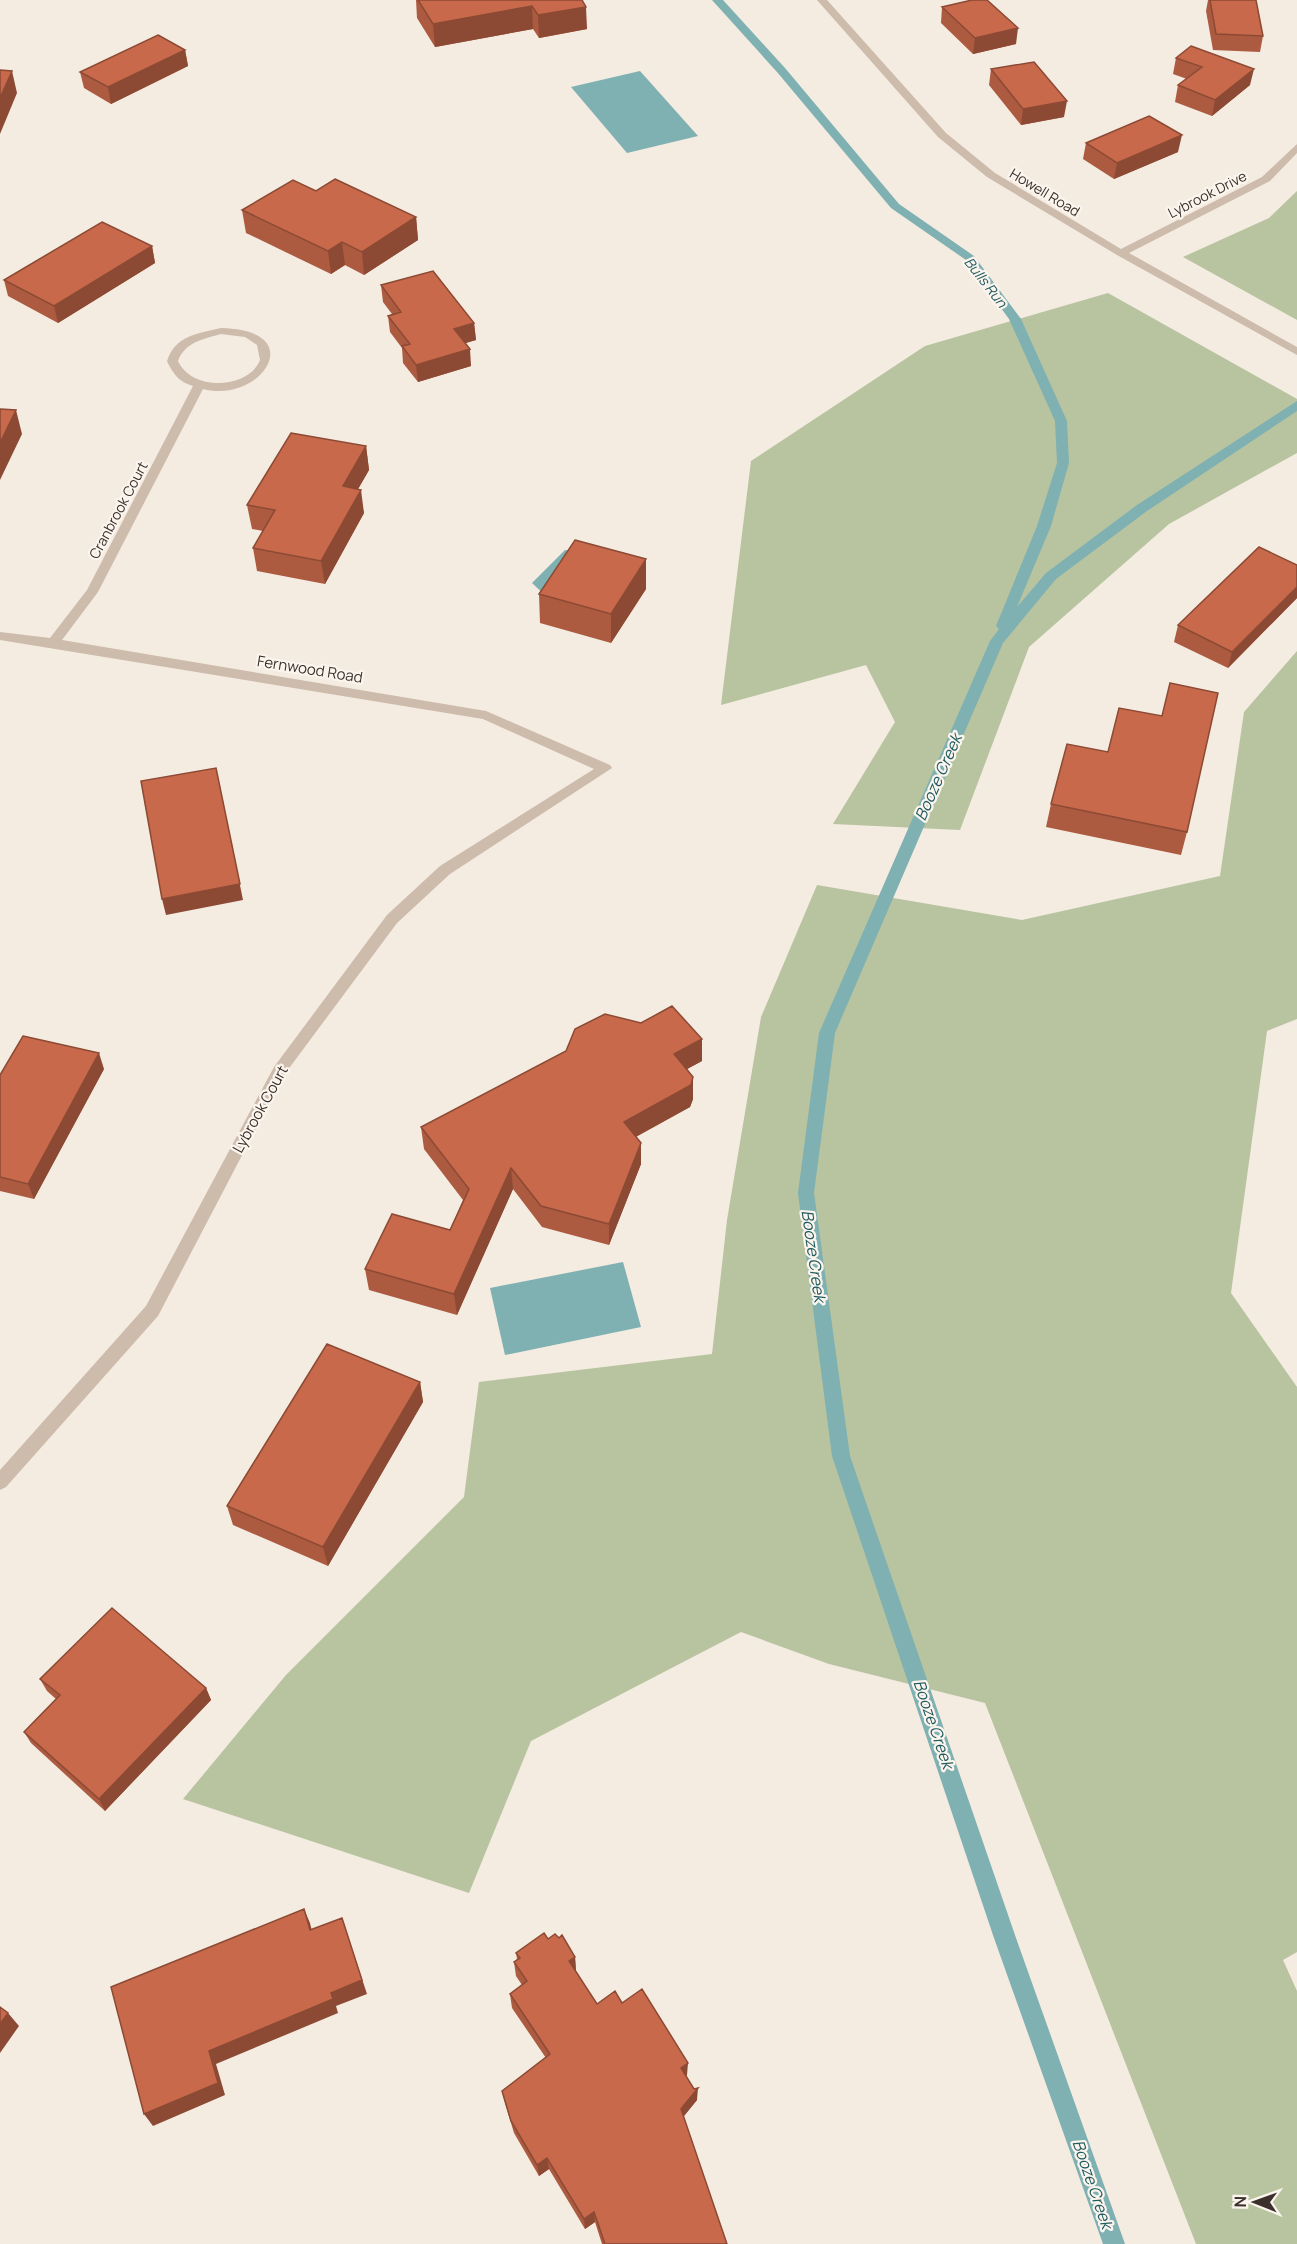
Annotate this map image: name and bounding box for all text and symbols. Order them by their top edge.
street label: Howell Road [1006,164,1084,220]
street label: Lybrook Drive [1164,166,1250,222]
water label: Bulls Run [960,253,1012,312]
street label: Cranbrook Court [84,458,152,562]
street label: Fernwood Road [256,650,364,688]
water label: Booze Creek [909,728,968,824]
street label: Lybrook Court [227,1061,293,1157]
water label: Booze Creek [797,1209,832,1305]
water label: Booze Creek [909,1677,960,1773]
water label: Booze Creek [1068,2137,1119,2233]
north arrow [1225,2172,1285,2232]
text: N [1229,2196,1251,2208]

